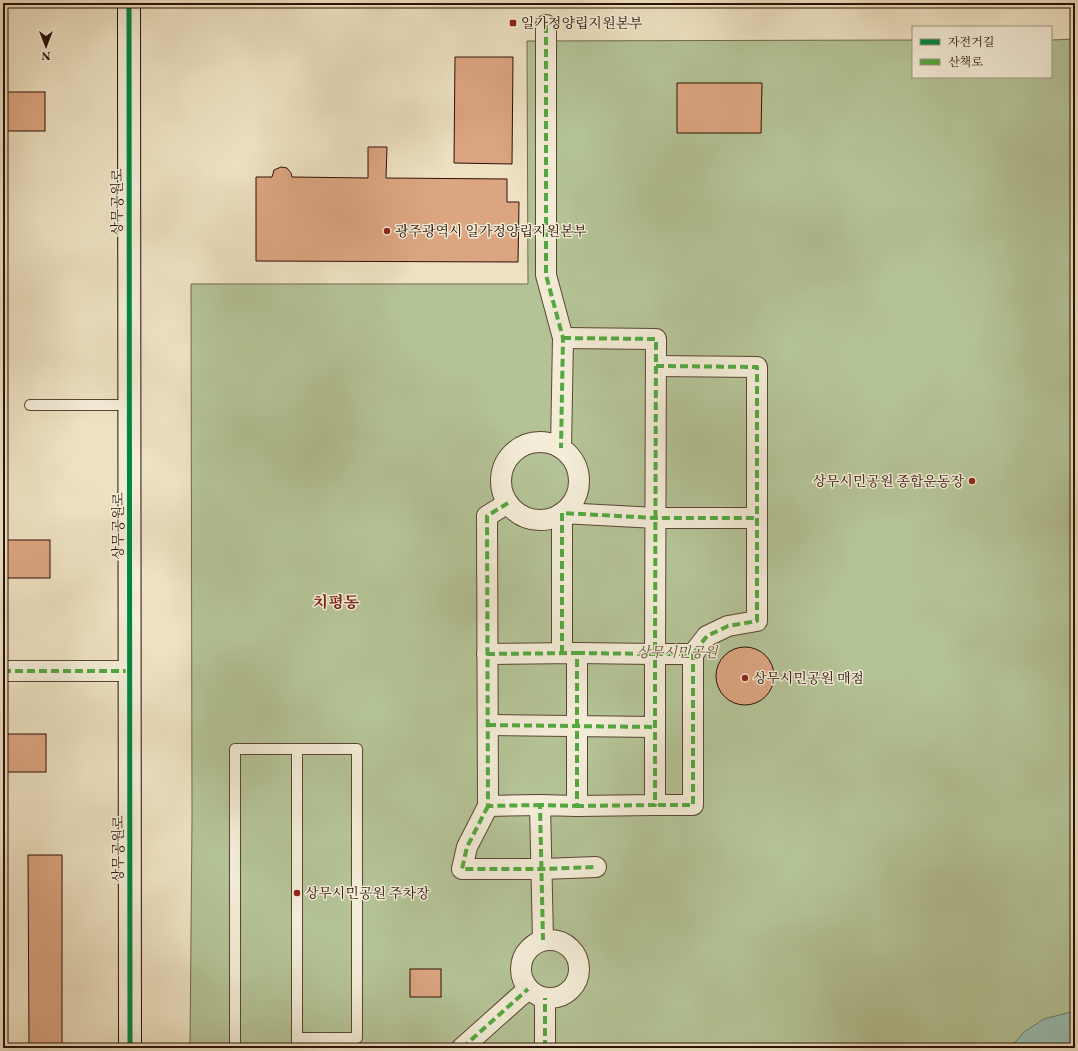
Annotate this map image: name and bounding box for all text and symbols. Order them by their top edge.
place label: 일가정양립지원본부 [521,14,643,32]
marker: 일가정양립지원본부 [508,18,518,28]
north arrow [26,26,66,66]
legend [912,26,1052,78]
text: 자전거길 [948,34,994,50]
text: N [41,49,50,63]
text: 산책로 [948,54,983,70]
street label: 상무공원로 [108,168,126,236]
place label: 광주광역시 일가정양립지원본부 [395,222,588,240]
marker: 광주광역시 일가정양립지원본부 [382,226,392,236]
place label: 상무시민공원 종합운동장 [812,472,964,490]
marker: 상무시민공원 종합운동장 [967,476,977,486]
street label: 상무공원로 [109,492,127,560]
district label: 치평동 [313,592,360,613]
park label: 상무시민공원 [636,643,719,661]
place label: 상무시민공원 매점 [753,669,864,687]
marker: 상무시민공원 매점 [740,673,750,683]
street label: 상무공원로 [109,815,127,883]
place label: 상무시민공원 주차장 [305,884,430,902]
marker: 상무시민공원 주차장 [292,888,302,898]

